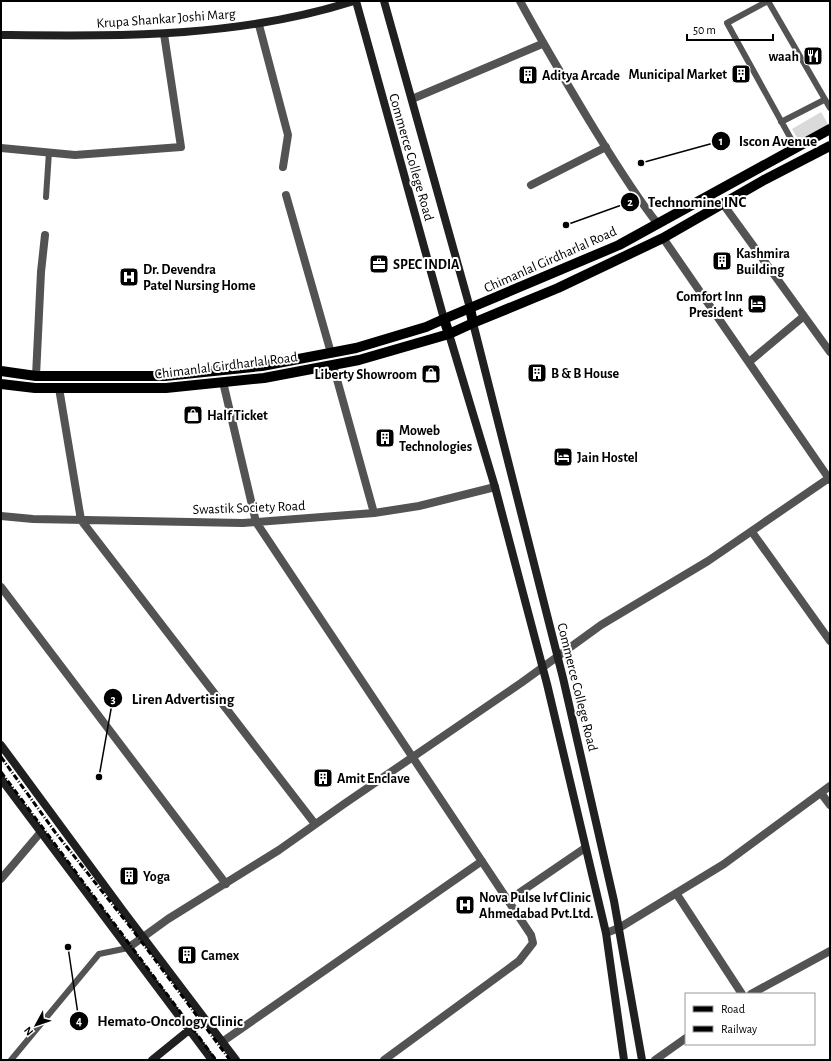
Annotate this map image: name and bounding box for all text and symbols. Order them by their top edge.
street label: Krupa Shankar Joshi Marg [96,7,236,31]
scale bar [687,16,773,42]
text: 50 m [693,24,716,36]
restaurant icon: waah [802,45,824,67]
place label: waah [768,50,799,64]
building icon: Municipal Market [730,63,752,85]
building icon: Aditya Arcade [517,64,539,86]
place label: Municipal Market [629,68,727,82]
place label: Aditya Arcade [542,69,620,83]
street label: Commerce College Road [386,92,436,222]
callout: Iscon Avenue [711,127,825,154]
text: Iscon Avenue [739,134,817,149]
text: 1 [719,135,723,147]
callout: Technomine INC [620,189,754,216]
text: Technomine INC [648,195,746,210]
text: 2 [627,196,633,208]
street label: Chimanlal Girdharlal Road [482,224,619,296]
place label: Kashmira Building [736,247,790,277]
building icon: Kashmira Building [711,250,733,272]
office icon: SPEC INDIA [368,253,390,275]
place label: SPEC INDIA [393,258,460,272]
place label: Dr. Devendra Patel Nursing Home [143,263,256,293]
hospital icon: Dr. Devendra Patel Nursing Home [118,266,140,288]
place label: Comfort Inn President [676,290,743,320]
hotel icon: Comfort Inn President [746,293,768,315]
street label: Chimanlal Girdharlal Road [154,350,298,382]
building icon: B & B House [526,362,548,384]
shop icon: Liberty Showroom [420,363,442,385]
place label: B & B House [551,367,620,381]
place label: Liberty Showroom [315,368,417,382]
shop icon: Half Ticket [182,404,204,426]
place label: Half Ticket [207,409,268,423]
place label: Moweb Technologies [399,424,472,454]
building icon: Moweb Technologies [374,427,396,449]
hotel icon: Jain Hostel [552,446,574,468]
place label: Jain Hostel [577,451,638,465]
street label: Swastik Society Road [192,499,306,517]
street label: Commerce College Road [554,622,600,753]
callout: Liren Advertising [103,685,242,712]
text: Liren Advertising [132,692,235,707]
text: 3 [110,693,116,705]
building icon: Amit Enclave [312,767,334,789]
place label: Amit Enclave [337,772,410,786]
building icon: Yoga [118,865,140,887]
place label: Yoga [143,870,171,884]
place label: Nova Pulse Ivf Clinic Ahmedabad Pvt.Ltd. [479,891,594,921]
hospital icon: Nova Pulse Ivf Clinic Ahmedabad Pvt.Ltd. [454,894,476,916]
building icon: Camex [176,944,198,966]
place label: Camex [201,949,240,963]
legend [685,993,815,1045]
text: Road [721,1003,745,1015]
north arrow [16,1005,56,1045]
callout: Hemato-Oncology Clinic [69,1007,250,1034]
text: Hemato-Oncology Clinic [97,1014,243,1029]
text: 4 [76,1015,82,1027]
text: Railway [721,1023,757,1036]
text: N [22,1025,35,1038]

